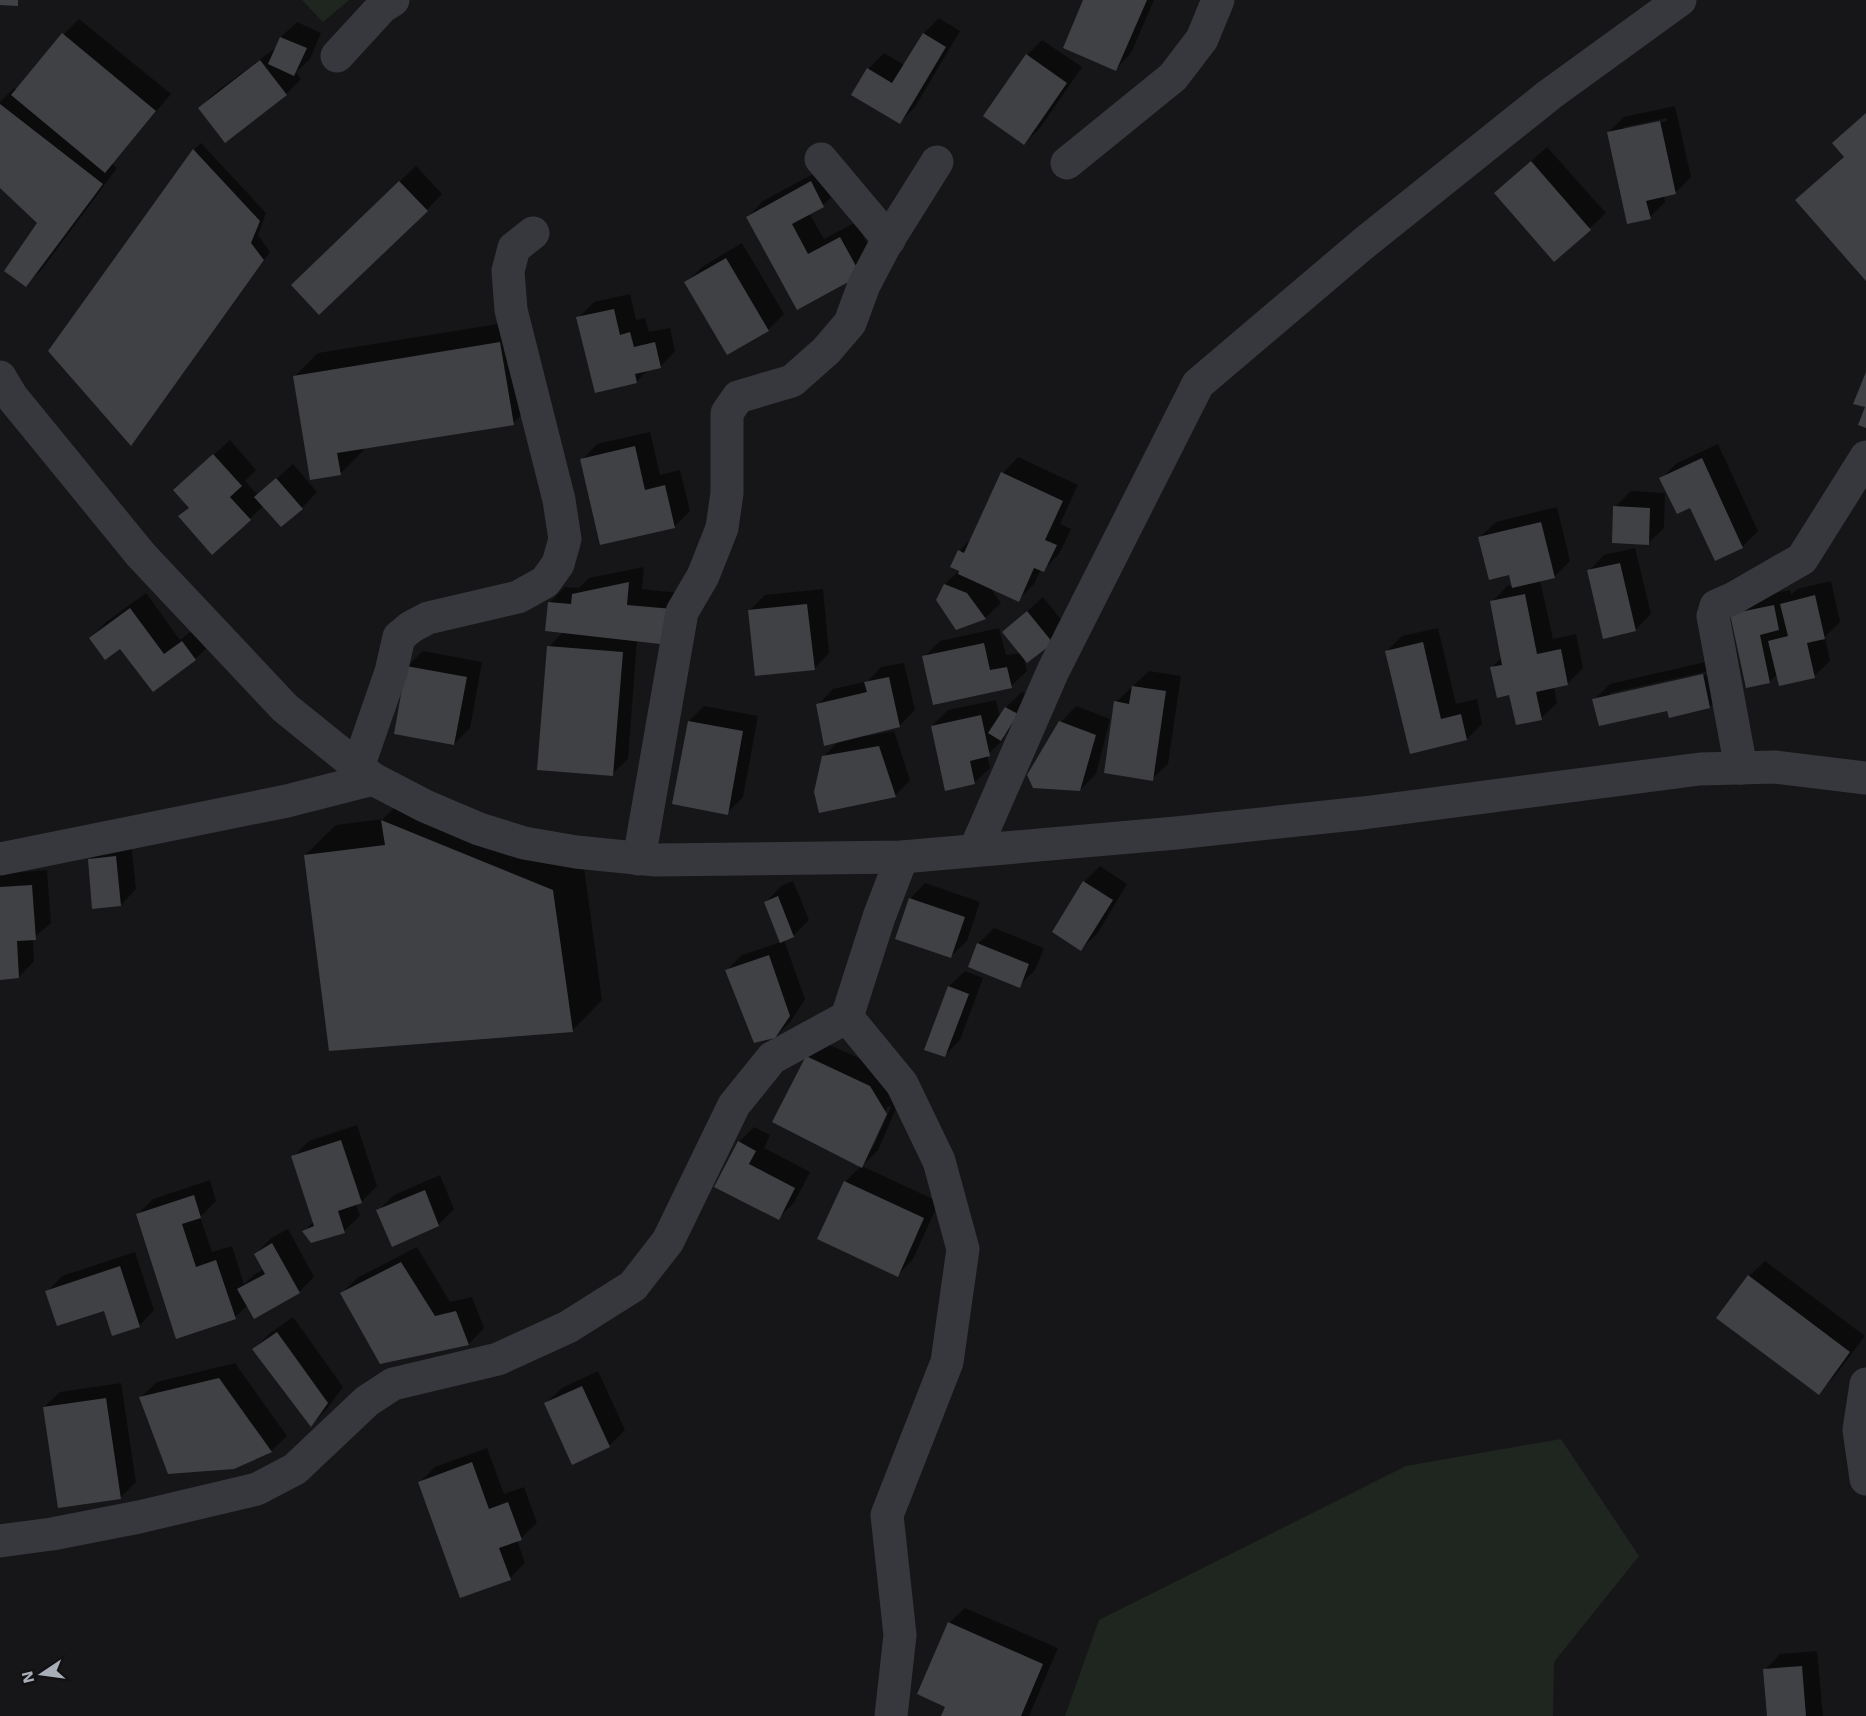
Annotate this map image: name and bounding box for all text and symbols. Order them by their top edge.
north arrow [12,1644,72,1704]
text: N [17,1669,38,1685]

